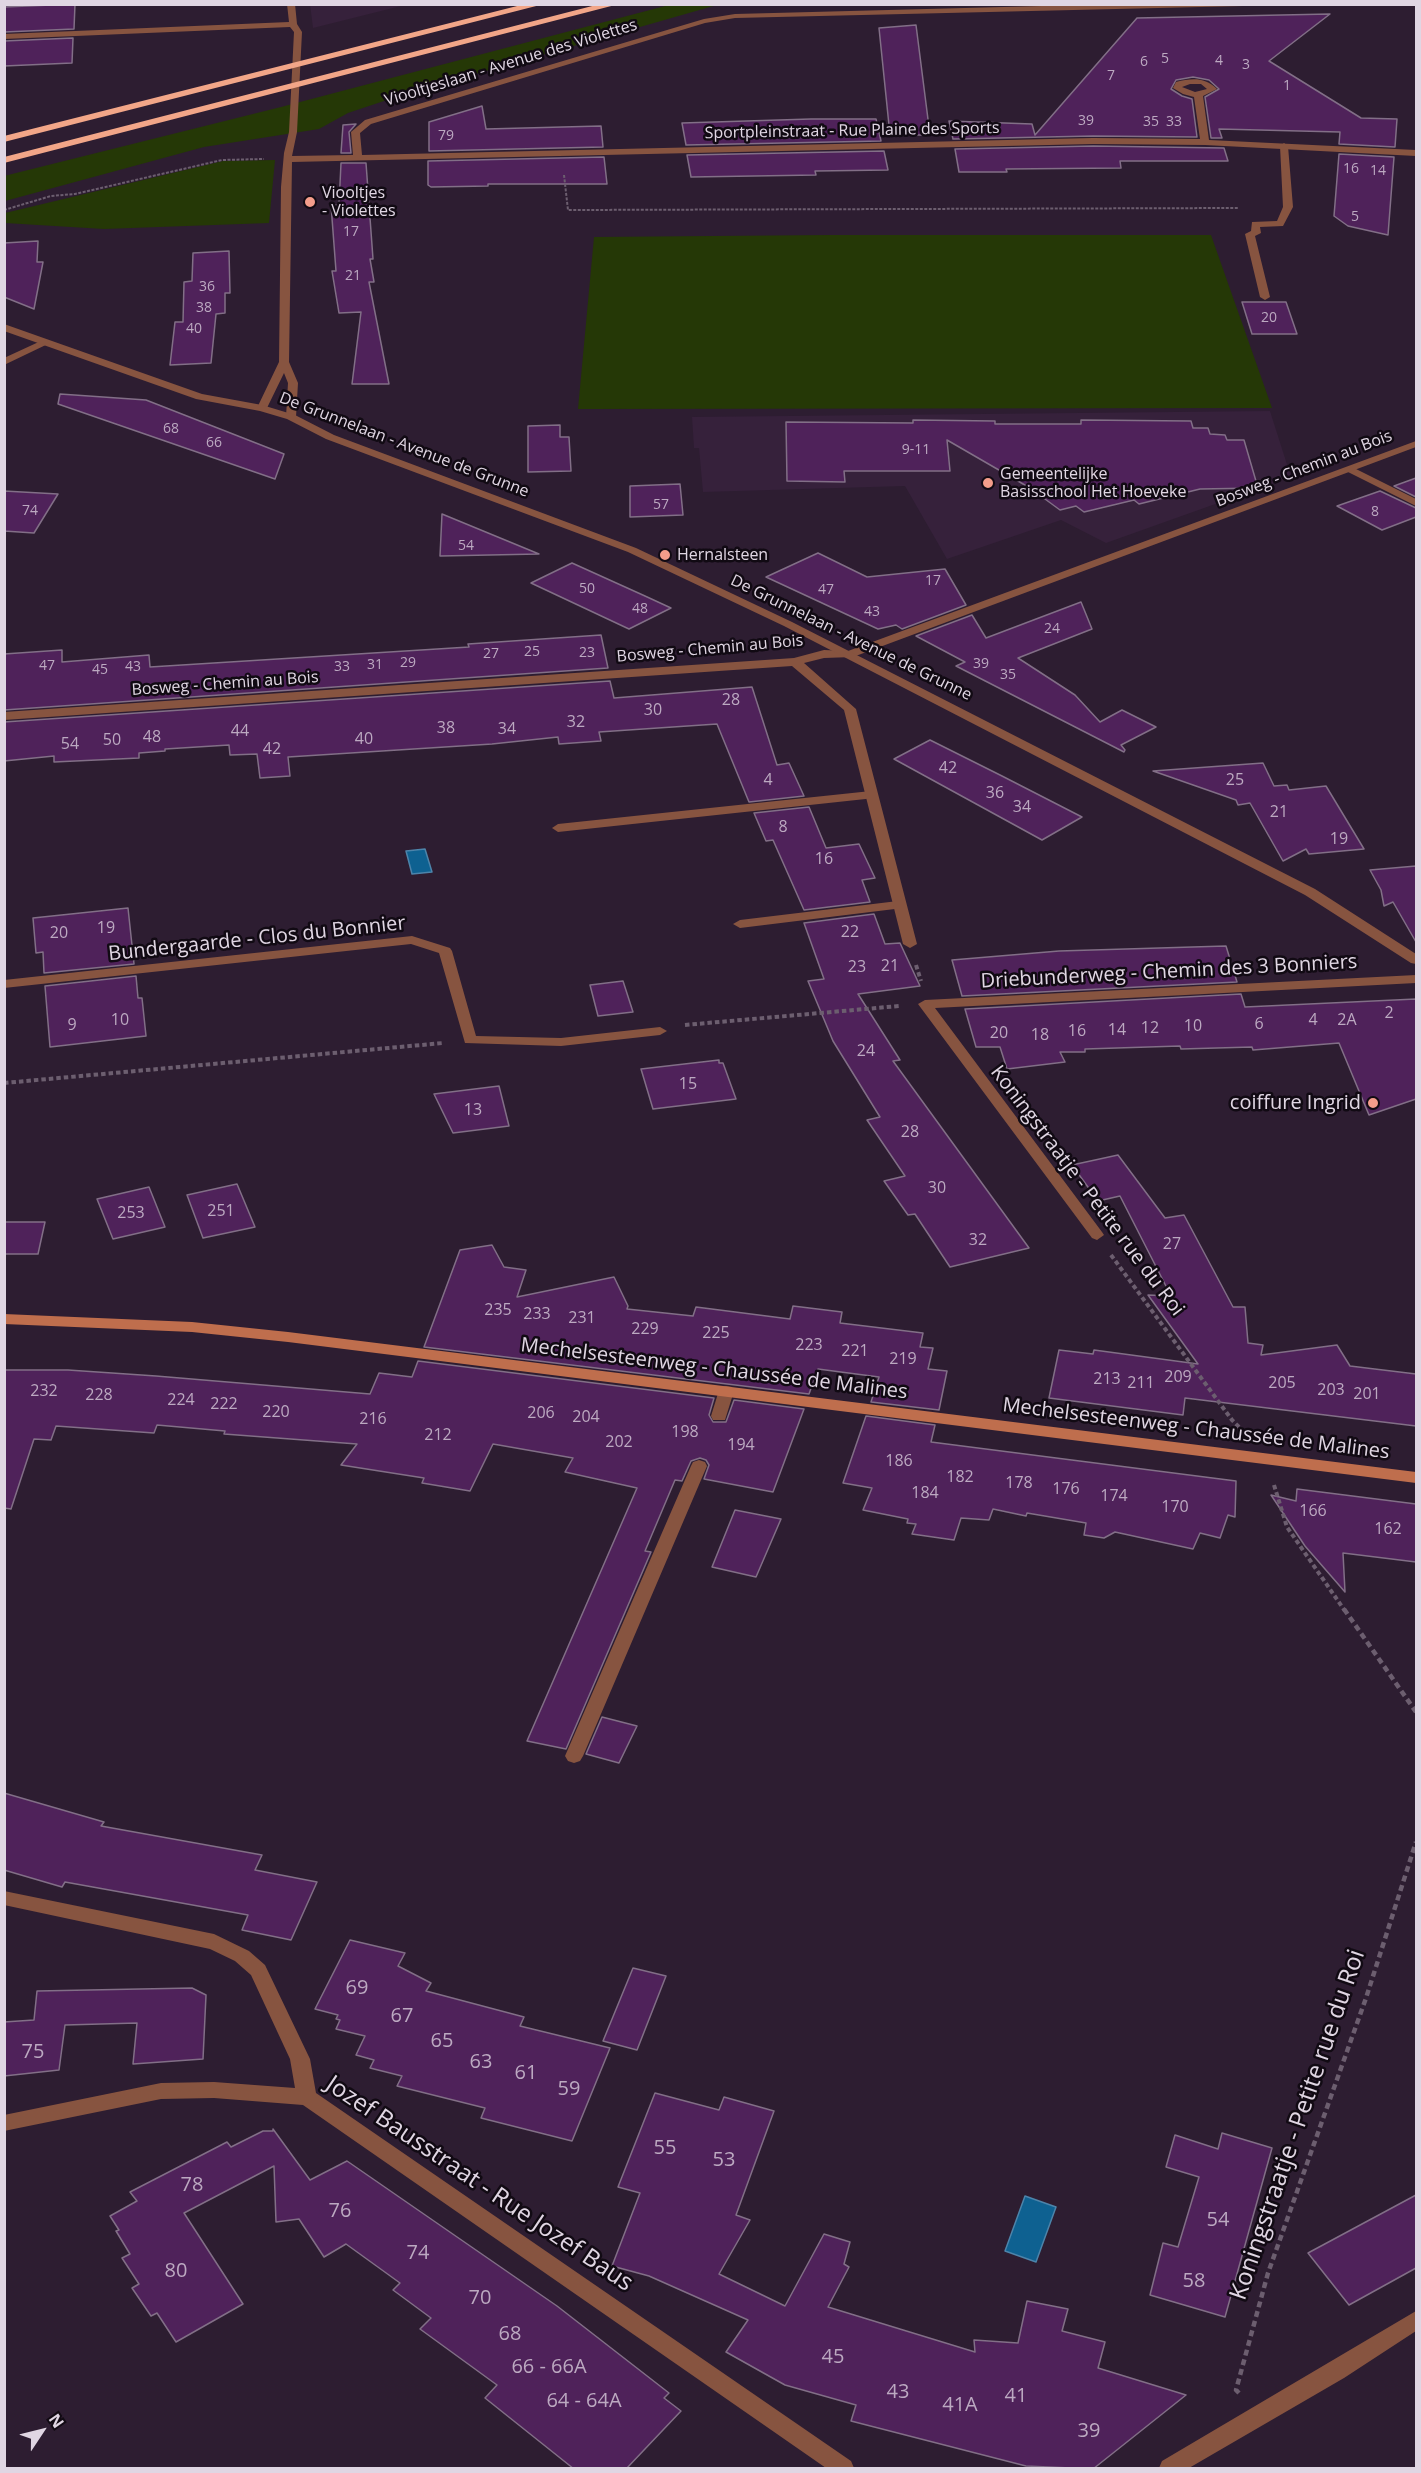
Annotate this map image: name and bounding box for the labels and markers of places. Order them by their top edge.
place label: Viooltjes - Violettes [322,183,396,221]
marker: Viooltjes - Violettes [303,195,317,209]
place label: Gemeentelijke Basisschool Het Hoeveke [1000,464,1186,502]
marker: Gemeentelijke Basisschool Het Hoeveke [981,476,995,490]
place label: Hernalsteen [677,545,768,565]
marker: Hernalsteen [658,548,672,562]
place label: coiffure Ingrid [1230,1091,1361,1115]
marker: coiffure Ingrid [1366,1096,1380,1110]

